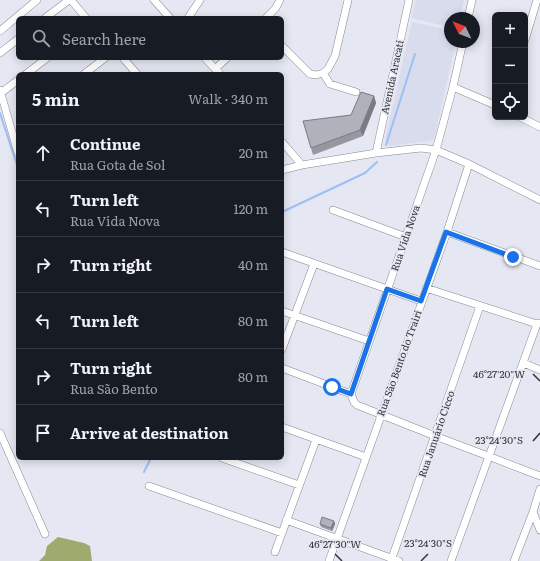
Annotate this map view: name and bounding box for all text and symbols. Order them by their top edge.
north arrow [444,12,480,48]
map controls [492,12,528,120]
button: + [492,12,528,48]
search box [16,16,284,60]
icon: search [30,27,52,49]
text: Search here [62,27,146,50]
street label: Avenida Aracati [376,38,407,115]
button: − [492,48,528,84]
button: locate [492,84,528,120]
text: 5 min [32,86,80,111]
text: Walk · 340 m [188,89,268,108]
text: Continue [70,132,140,155]
icon: ahead [32,142,54,164]
text: 20 m [239,143,268,162]
text: Rua Gota de Sol [70,155,165,174]
text: Turn left [70,188,139,211]
icon: left [32,198,54,220]
text: 120 m [233,199,268,218]
street label: Rua Vida Nova [386,202,423,273]
text: Rua Vida Nova [70,211,160,230]
route end [504,248,522,266]
text: Turn right [70,253,152,276]
icon: right [32,254,54,276]
text: 40 m [238,255,268,274]
street label: Rua São Bento do Trairi [372,307,425,418]
text: Turn left [70,309,139,332]
icon: left [32,310,54,332]
text: 80 m [238,311,268,330]
text: Turn right [70,356,152,379]
icon: right [32,366,54,388]
text: 46°27'20"W [473,366,525,381]
text: 80 m [238,367,268,386]
route start [323,378,341,396]
text: Rua São Bento [70,379,158,398]
street label: Rua Januário Cicco [414,388,457,479]
text: Arrive at destination [70,421,229,444]
icon: arrive [32,422,54,444]
text: 23°24'30"S [475,432,523,447]
text: 23°24'30"S [404,535,452,550]
text: 46°27'30"W [309,536,361,551]

